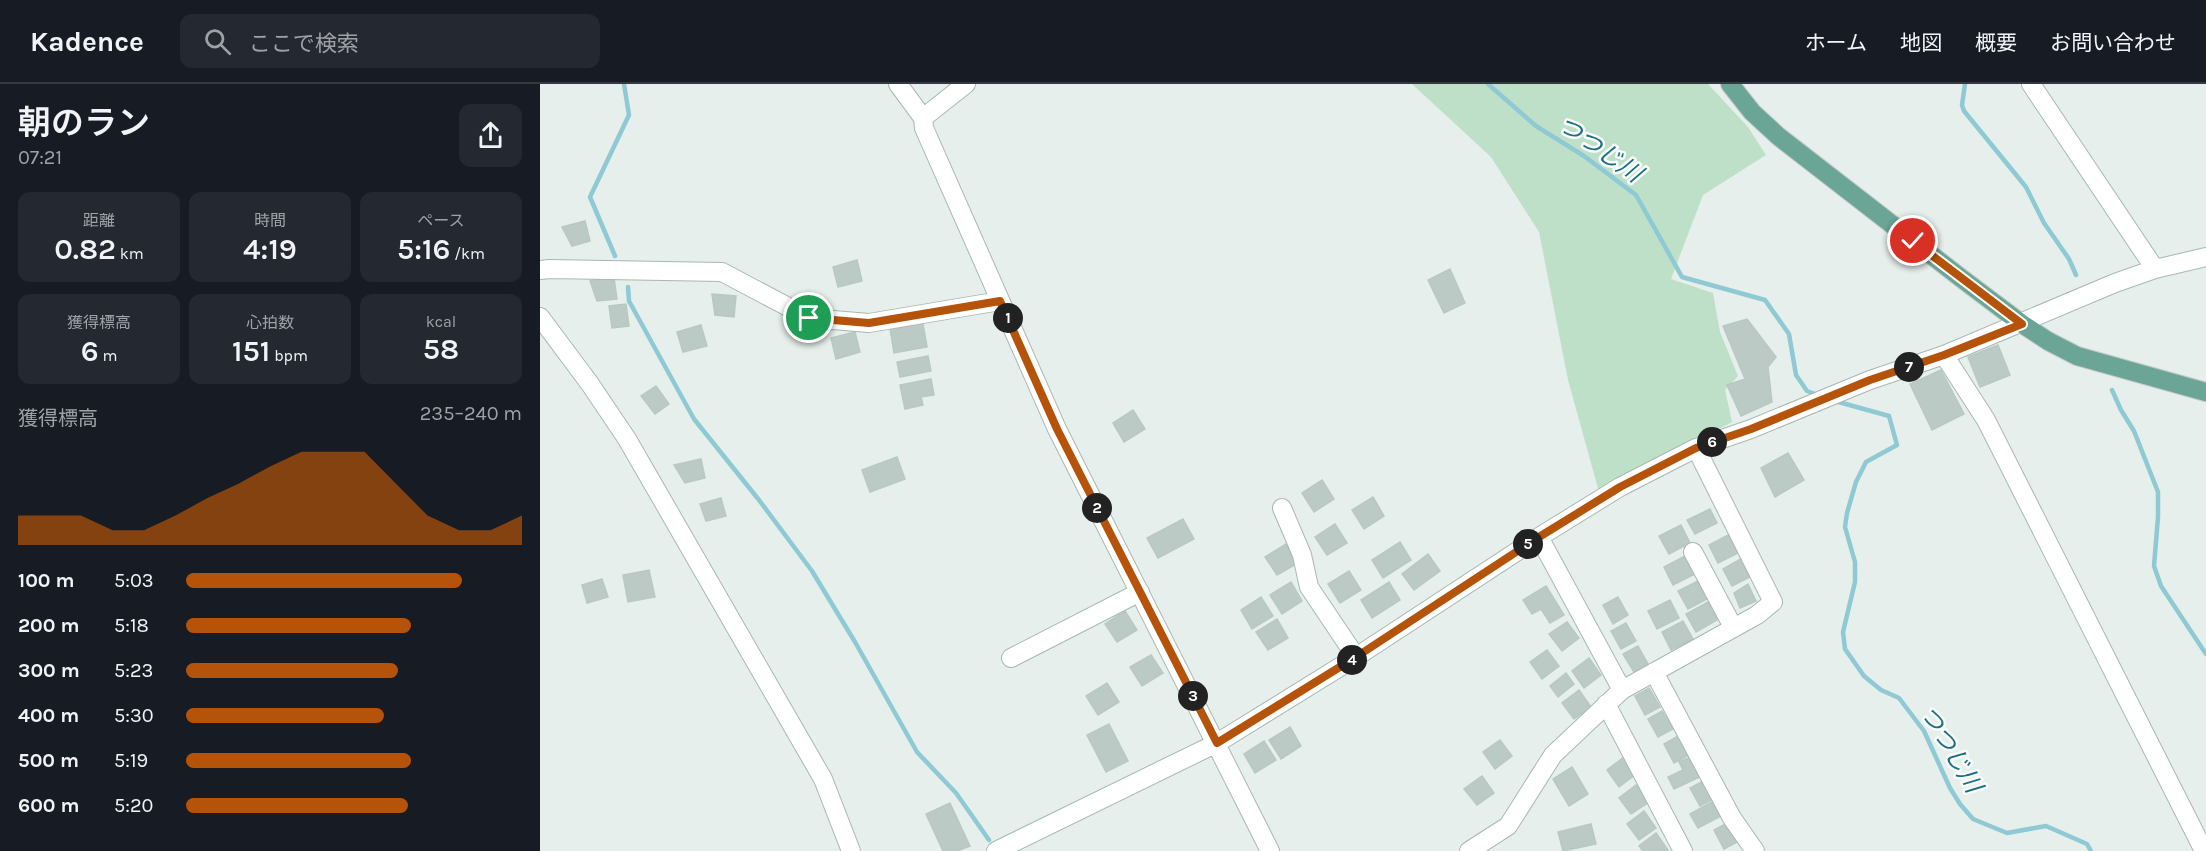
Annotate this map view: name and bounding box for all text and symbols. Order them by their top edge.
search box [180,14,600,68]
text: Kadence [30,25,144,58]
icon: search [201,25,234,58]
text: ここで検索 [249,31,359,57]
text: ホーム [1805,31,1867,55]
text: 地図 [1900,31,1942,55]
text: 概要 [1975,31,2017,55]
text: お問い合わせ [2050,31,2176,55]
text: 朝のラン [18,104,150,142]
button: share [459,104,522,167]
water label: つつじ川 [1553,110,1650,190]
text: 07:21 [18,146,62,169]
text: 距離 [83,211,115,230]
text: 時間 [254,211,286,230]
text: ペース [417,211,465,230]
pin [1887,215,1938,266]
icon: check [1896,224,1929,257]
text: 0.82 [54,231,116,267]
text: 4:19 [243,231,297,267]
text: 5:16 [397,231,450,267]
text: km [116,244,144,263]
text: /km [450,244,485,263]
pin [783,292,834,343]
icon: arrive [792,301,825,334]
pin: 1 [993,303,1023,333]
text: 1 [1005,308,1011,327]
text: kcal [426,312,456,331]
text: 獲得標高 [67,313,131,332]
text: 心拍数 [246,313,294,332]
text: 58 [423,331,459,367]
text: 6 [81,333,99,369]
text: 151 [232,333,270,369]
text: m [99,346,117,365]
text: bpm [270,346,308,365]
pin: 7 [1894,352,1924,382]
text: 7 [1905,357,1913,376]
text: 235–240 m [420,402,522,425]
text: 獲得標高 [18,407,98,430]
pin: 6 [1697,427,1727,457]
text: 6 [1707,432,1717,451]
pin: 2 [1082,493,1112,523]
text: 2 [1092,498,1102,517]
pin: 5 [1513,529,1543,559]
text: 5 [1523,534,1533,553]
text: 100 m [18,569,74,592]
text: 5:03 [114,569,154,592]
text: 200 m [18,614,79,637]
text: 5:18 [114,614,149,637]
pin: 4 [1337,645,1367,675]
text: 4 [1347,650,1357,669]
text: 300 m [18,659,80,682]
text: 5:23 [114,659,153,682]
pin: 3 [1178,681,1208,711]
text: 3 [1188,686,1198,705]
water label: つつじ川 [1914,701,1989,800]
text: 400 m [18,704,79,727]
text: 5:30 [114,704,154,727]
text: 500 m [18,749,79,772]
text: 5:19 [114,749,148,772]
text: 600 m [18,794,79,817]
text: 5:20 [114,794,153,817]

